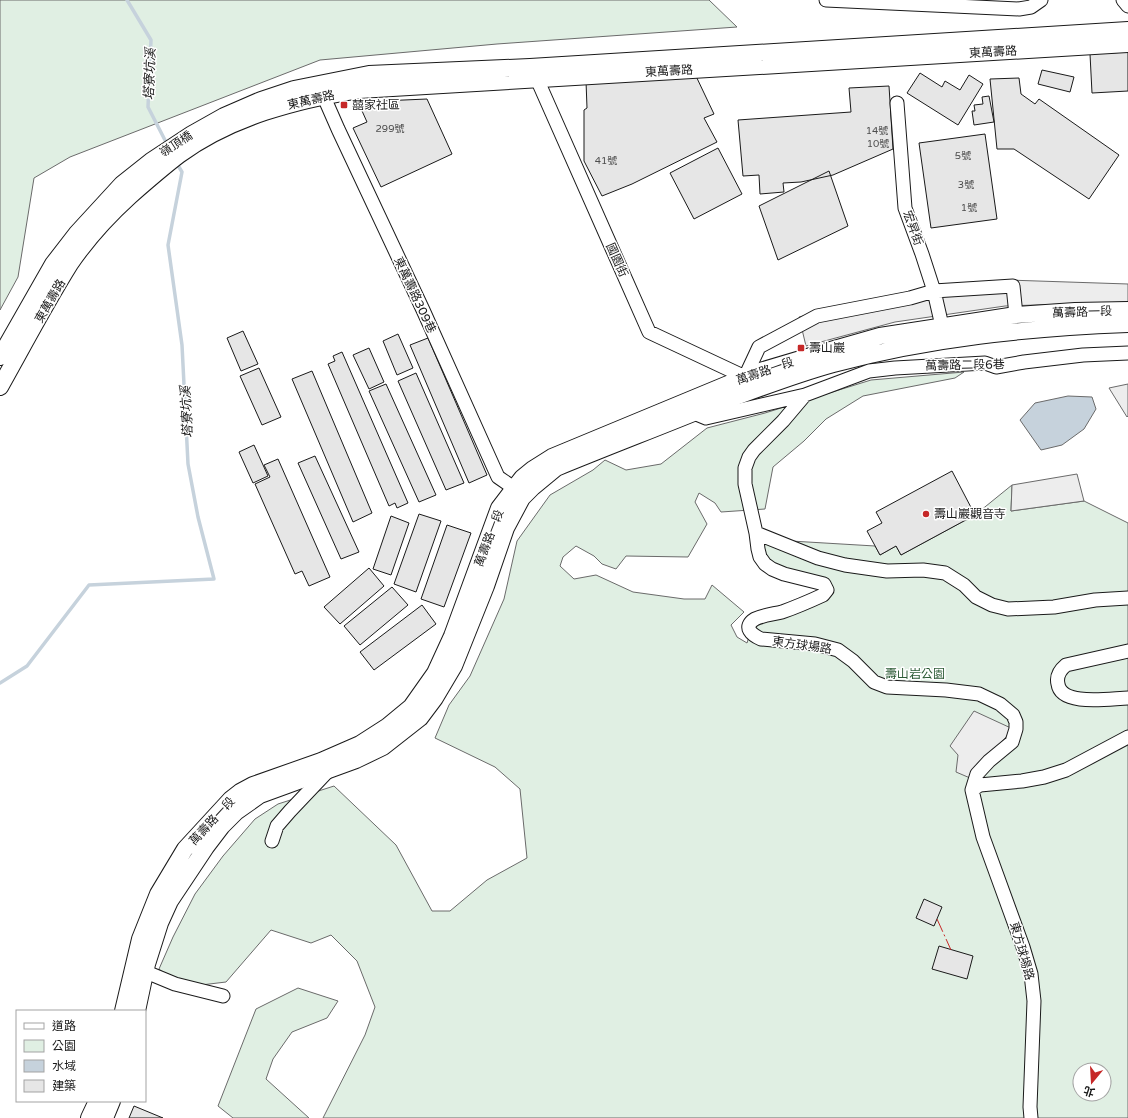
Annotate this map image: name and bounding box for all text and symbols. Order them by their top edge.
street label: 東萬壽路 [969,44,1017,60]
water label: 塔寮坑溪 [141,46,159,100]
street label: 東萬壽路 [645,63,693,79]
street label: 東萬壽路 [286,88,336,112]
place label: 囍家社區 [352,98,400,112]
marker: 囍家社區 [339,100,349,110]
house number: 299號 [376,123,404,135]
house number: 14號 [866,125,888,137]
street label: 嶺頂橋 [157,128,195,160]
house number: 10號 [867,138,889,150]
house number: 5號 [955,150,971,162]
house number: 41號 [595,155,617,167]
house number: 3號 [958,179,974,191]
house number: 1號 [961,202,977,214]
street label: 宏昇街 [900,209,926,247]
street label: 國園街 [603,241,631,279]
street label: 東萬壽路309巷 [391,255,439,335]
street label: 東萬壽路 [32,277,68,325]
street label: 萬壽路一段 [1052,304,1112,320]
place label: 壽山巖 [809,341,845,355]
marker: 壽山巖 [796,343,806,353]
street label: 萬壽路一段 [734,355,796,387]
street label: 萬壽路二段6巷 [925,357,1005,373]
water label: 塔寮坑溪 [178,384,196,438]
street label: 萬壽路一段 [472,507,506,569]
place label: 壽山巖觀音寺 [934,507,1006,521]
marker: 壽山巖觀音寺 [921,509,931,519]
street label: 東方球場路 [771,634,833,656]
park label: 壽山岩公園 [885,667,945,681]
street label: 萬壽路一段 [186,794,238,848]
street label: 東方球場路 [1007,920,1037,982]
legend [16,1010,146,1102]
text: 道路 [52,1019,76,1033]
text: 公園 [52,1039,76,1053]
text: 水域 [52,1059,76,1073]
north arrow [1072,1062,1112,1102]
text: 建築 [52,1079,76,1093]
text: 北 [1082,1083,1096,1099]

